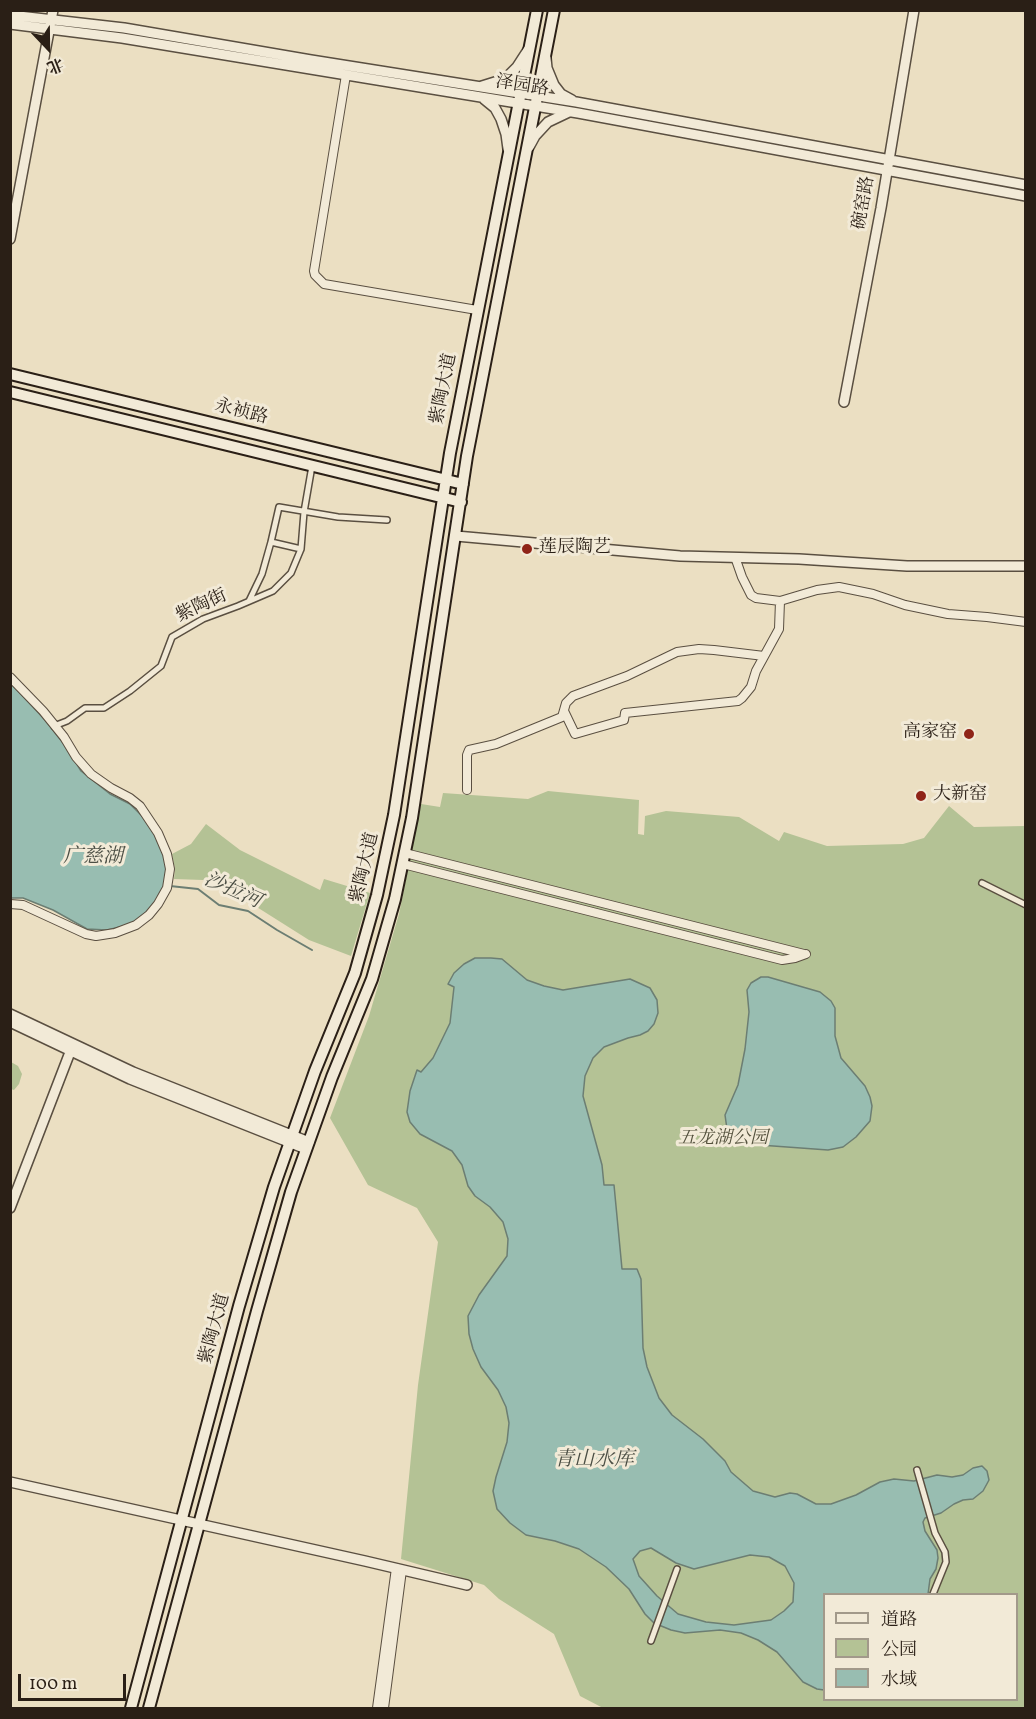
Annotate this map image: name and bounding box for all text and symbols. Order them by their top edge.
north arrow [18,18,78,78]
text: 北 [43,51,66,78]
street label: 泽园路 [494,72,550,102]
street label: 碗窑路 [850,175,880,231]
street label: 紫陶大道 [428,352,462,426]
street label: 永祯路 [212,396,270,430]
place label: 莲辰陶艺 [539,538,611,560]
marker: 莲辰陶艺 [520,542,534,556]
street label: 紫陶街 [173,586,231,628]
place label: 高家窑 [903,723,957,745]
marker: 高家窑 [962,727,976,741]
place label: 大新窑 [933,785,987,807]
marker: 大新窑 [914,789,928,803]
street label: 紫陶大道 [347,830,385,906]
water label: 广慈湖 [63,846,123,870]
water label: 沙拉河 [200,869,264,915]
park label: 五龙湖公园 [678,1129,768,1151]
street label: 紫陶大道 [196,1291,236,1367]
water label: 青山水库 [554,1449,634,1473]
legend [823,1593,1018,1701]
text: 道路 [881,1608,917,1633]
text: 公园 [881,1638,917,1663]
scale bar [21,1662,129,1700]
text: 水域 [881,1668,917,1693]
text: 100 m [29,1672,78,1697]

